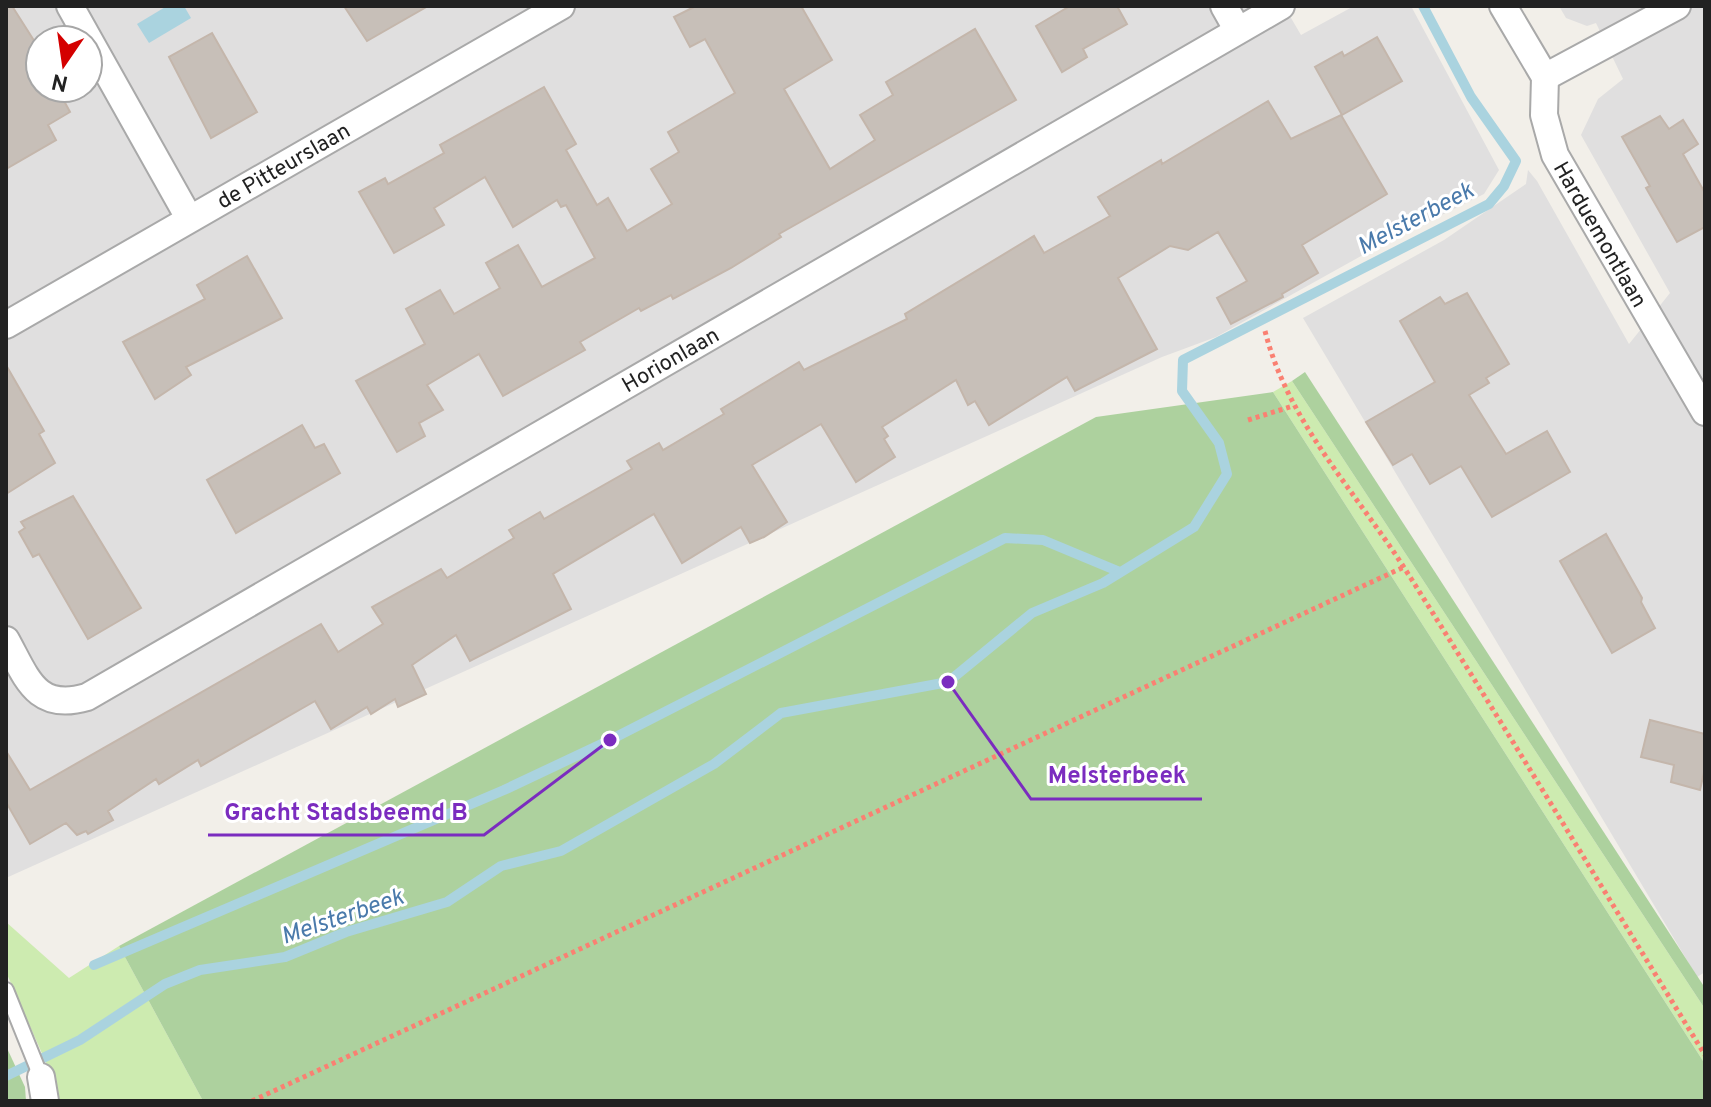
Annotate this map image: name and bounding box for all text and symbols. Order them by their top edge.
north arrow [24,24,104,104]
text: N [49,66,71,96]
street label: de Pitteurslaan [213,118,356,216]
street label: Harduemontlaan [1546,157,1652,313]
water label: Melsterbeek [1353,176,1480,263]
street label: Horionlaan [618,323,725,400]
callout: Melsterbeek [1031,751,1202,799]
text: Melsterbeek [1048,762,1186,792]
callout: Gracht Stadsbeemd B [208,787,484,835]
text: Gracht Stadsbeemd B [224,799,468,829]
water label: Melsterbeek [277,883,409,953]

